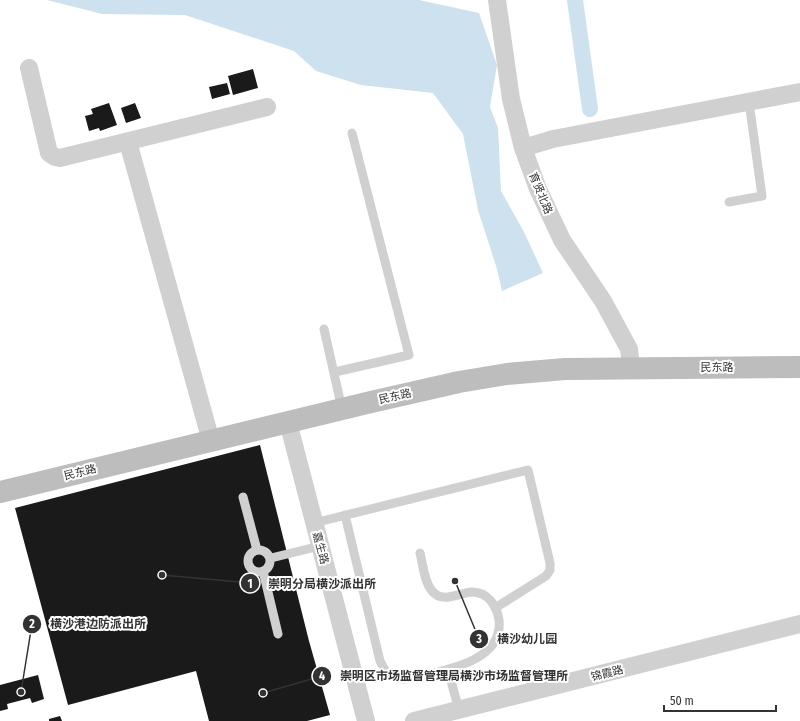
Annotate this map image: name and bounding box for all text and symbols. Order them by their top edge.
street label: 育贤北路 [526,170,555,216]
street label: 民东路 [701,361,734,374]
street label: 民东路 [378,386,413,407]
street label: 民东路 [63,462,98,483]
street label: 嘉生路 [310,531,331,566]
callout: 崇明分局横沙派出所 [240,571,384,595]
text: 1 [247,577,253,591]
text: 崇明分局横沙派出所 [268,577,376,591]
callout: 横沙港边防派出所 [22,612,154,636]
text: 2 [28,617,35,631]
text: 横沙港边防派出所 [50,617,146,631]
callout: 横沙幼儿园 [469,627,565,651]
text: 3 [475,632,482,646]
text: 横沙幼儿园 [497,632,557,646]
street label: 锦霞路 [590,663,625,684]
callout: 崇明区市场监督管理局横沙市场监督管理所 [312,664,576,688]
text: 4 [319,669,325,683]
text: 崇明区市场监督管理局横沙市场监督管理所 [340,669,568,683]
scale bar [664,687,776,713]
text: 50 m [670,694,694,708]

